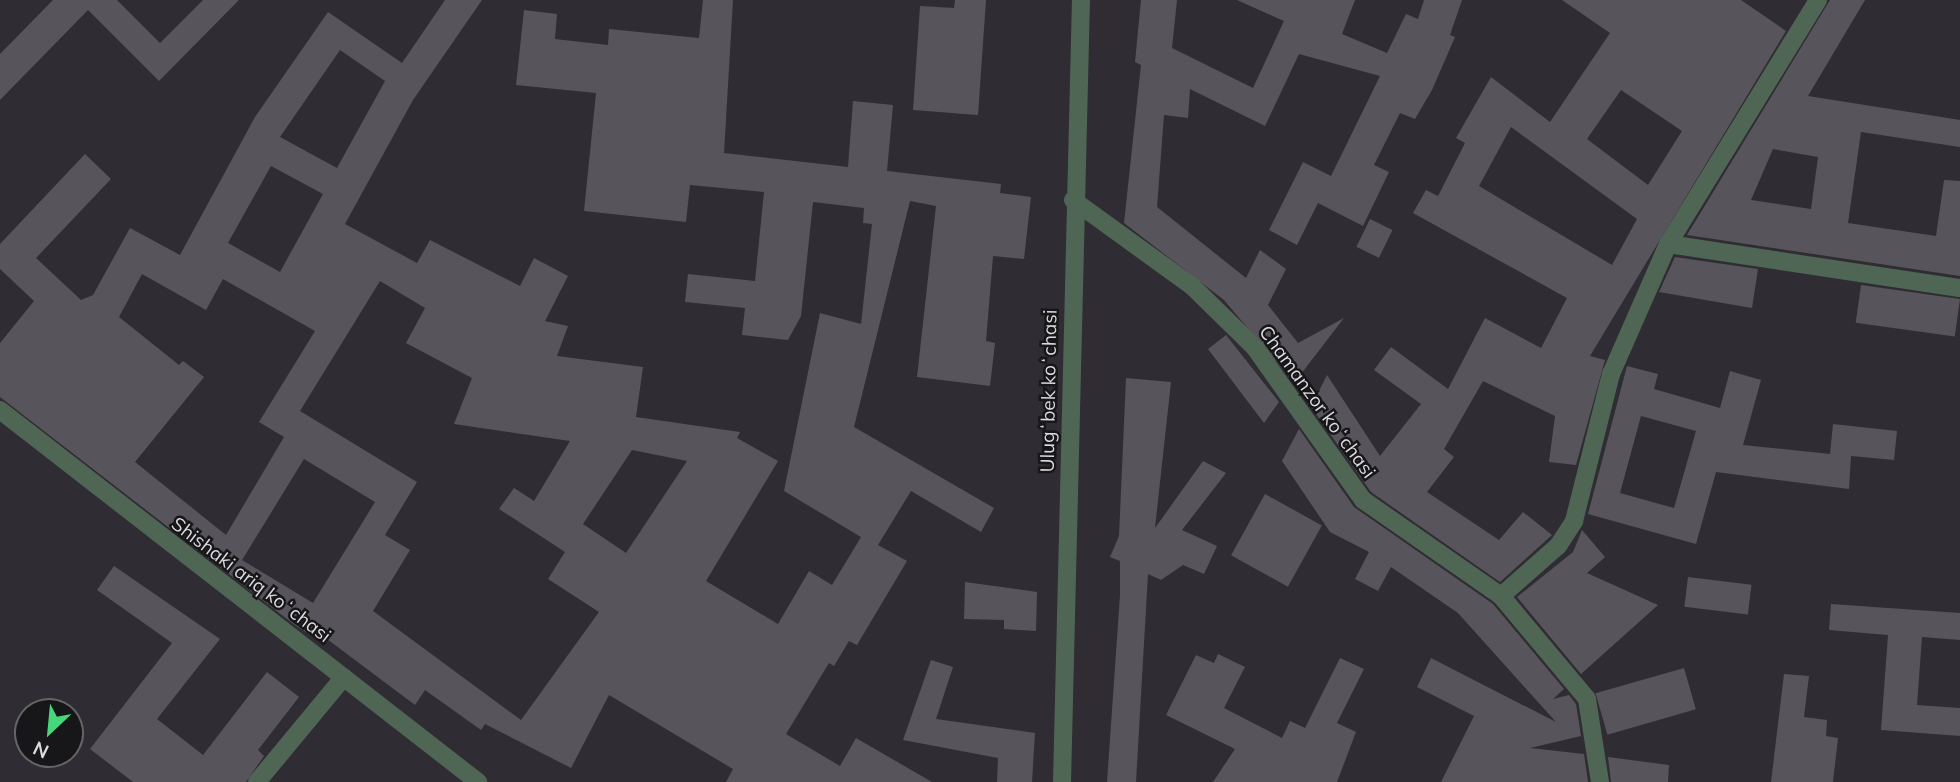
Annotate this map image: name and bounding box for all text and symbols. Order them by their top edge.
street label: Ulugʻbek koʻchasi [1036,310,1062,472]
street label: Chamanzor koʻchasi [1254,321,1380,483]
street label: Shishaki ariq koʻchasi [167,513,335,647]
north arrow [14,698,84,768]
text: N [29,736,52,764]

